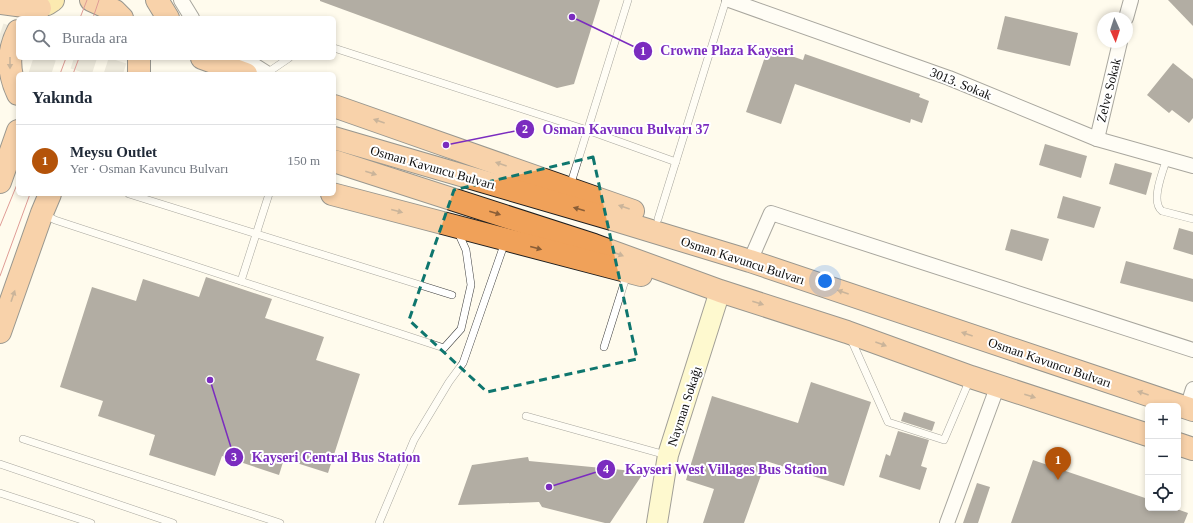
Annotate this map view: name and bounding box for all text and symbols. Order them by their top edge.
north arrow [1097,12,1133,48]
search box [16,16,336,60]
icon: search [30,27,52,49]
text: Burada ara [62,30,127,46]
callout: Crowne Plaza Kayseri [633,38,802,64]
text: Crowne Plaza Kayseri [660,43,794,58]
text: 1 [640,44,646,58]
street label: Zelve Sokak [1093,56,1124,124]
one-way arrow [7,57,13,70]
street label: 3013. Sokak [928,64,994,103]
text: Yakında [32,88,92,107]
callout: Osman Kavuncu Bulvarı 37 [515,116,718,142]
one-way arrow [372,118,384,124]
text: 2 [522,122,528,136]
text: Osman Kavuncu Bulvarı 37 [543,122,709,137]
street label: Osman Kavuncu Bulvarı [369,142,497,193]
text: Meysu Outlet [70,144,157,160]
text: 1 [42,153,48,168]
text: 150 m [287,153,320,168]
text: Yer · Osman Kavuncu Bulvarı [70,161,228,176]
one-way arrow [495,161,507,167]
one-way arrow [365,170,377,176]
one-way arrow [617,204,629,210]
one-way arrow [572,206,584,212]
one-way arrow [391,208,403,214]
one-way arrow [489,210,501,216]
street label: Osman Kavuncu Bulvarı [679,233,807,288]
one-way arrow [530,245,542,251]
one-way arrow [613,251,625,257]
your location [815,271,835,291]
one-way arrow [10,289,16,301]
one-way arrow [837,289,849,295]
one-way arrow [752,300,764,306]
one-way arrow [960,331,972,337]
street label: Osman Kavuncu Bulvarı [986,334,1114,391]
one-way arrow [875,342,887,348]
street label: Nayman Sokağı [664,364,705,448]
one-way arrow [1136,390,1148,396]
one-way arrow [1024,393,1036,399]
map controls [1145,403,1181,511]
button: + [1145,403,1181,439]
button: − [1145,439,1181,475]
callout: Kayseri Central Bus Station [224,444,428,470]
pin: 1 [1045,447,1071,480]
text: 3 [231,450,237,464]
text: Kayseri Central Bus Station [252,450,420,465]
callout: Kayseri West Villages Bus Station [596,456,835,482]
text: 4 [603,462,609,476]
text: Kayseri West Villages Bus Station [625,462,827,477]
button: locate [1145,475,1181,511]

